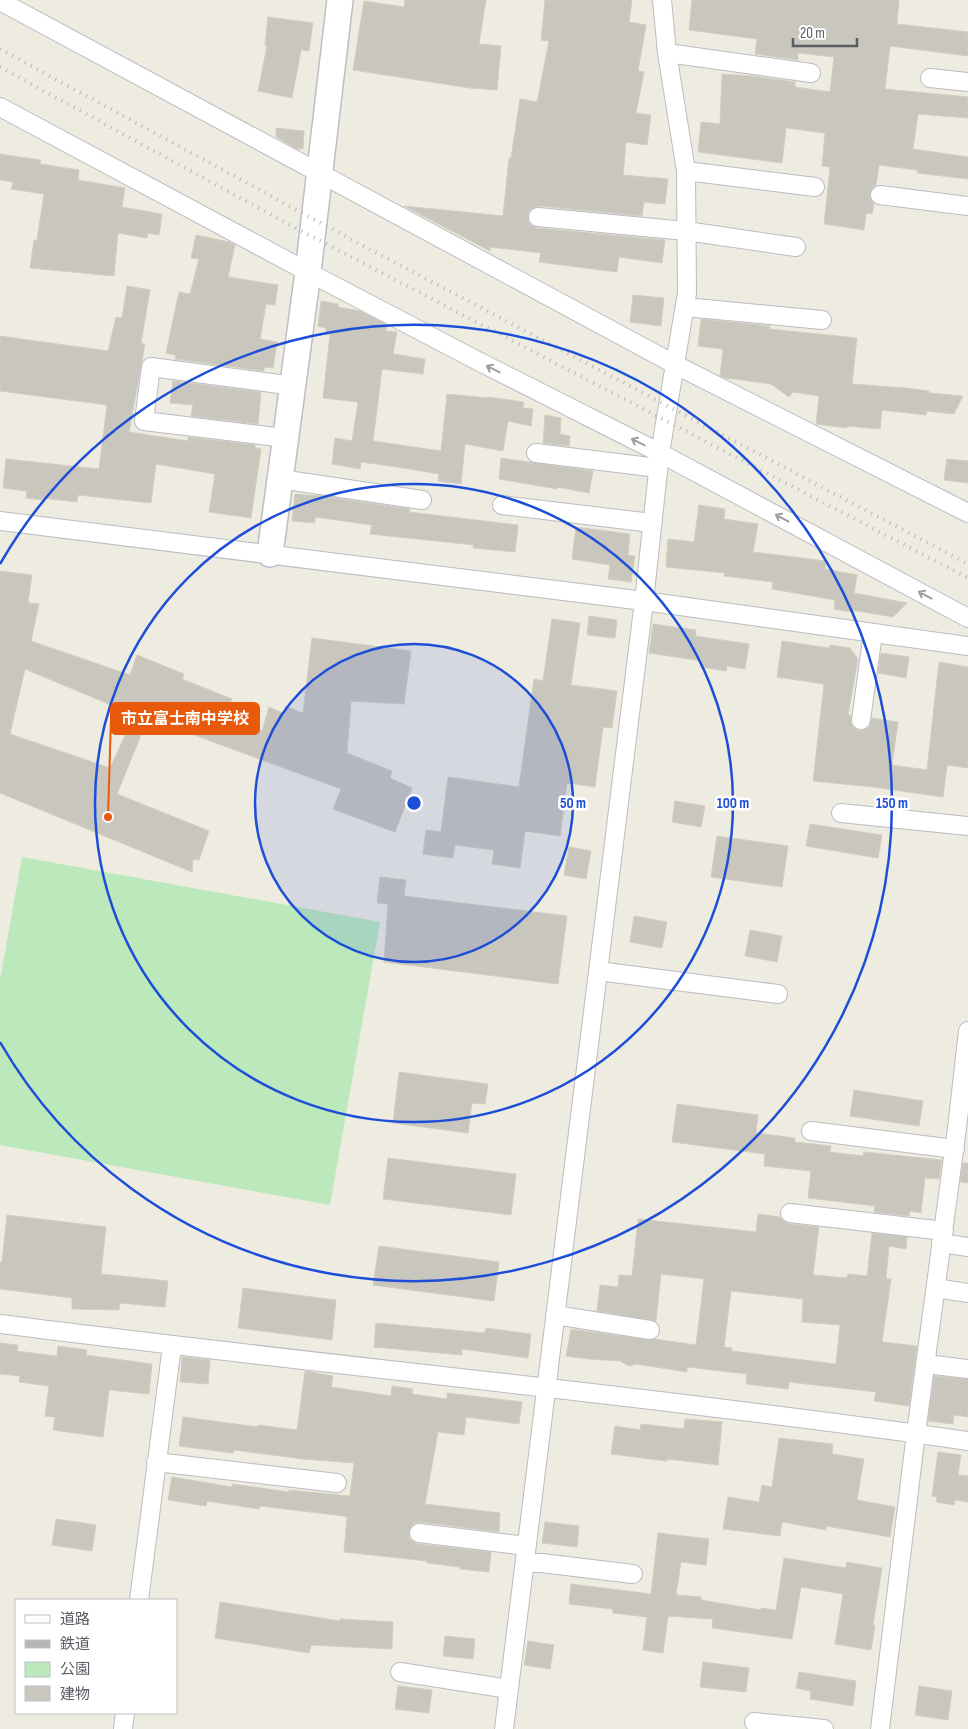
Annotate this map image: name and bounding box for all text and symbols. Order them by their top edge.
scale bar [793,15,857,47]
text: 20 m [800,24,825,43]
one-way arrow [486,364,501,373]
one-way arrow [631,437,646,446]
one-way arrow [774,513,789,523]
one-way arrow [918,590,933,599]
callout: 市立富士南中学校 [111,703,259,734]
text: 市立富士南中学校 [121,710,249,729]
centre of rings [405,794,423,812]
text: 50 m [560,794,586,813]
text: 100 m [717,794,749,813]
text: 150 m [876,794,908,813]
legend [15,1599,178,1714]
text: 道路 [60,1610,90,1629]
text: 鉄道 [60,1635,90,1654]
text: 公園 [60,1660,90,1679]
text: 建物 [60,1685,90,1704]

